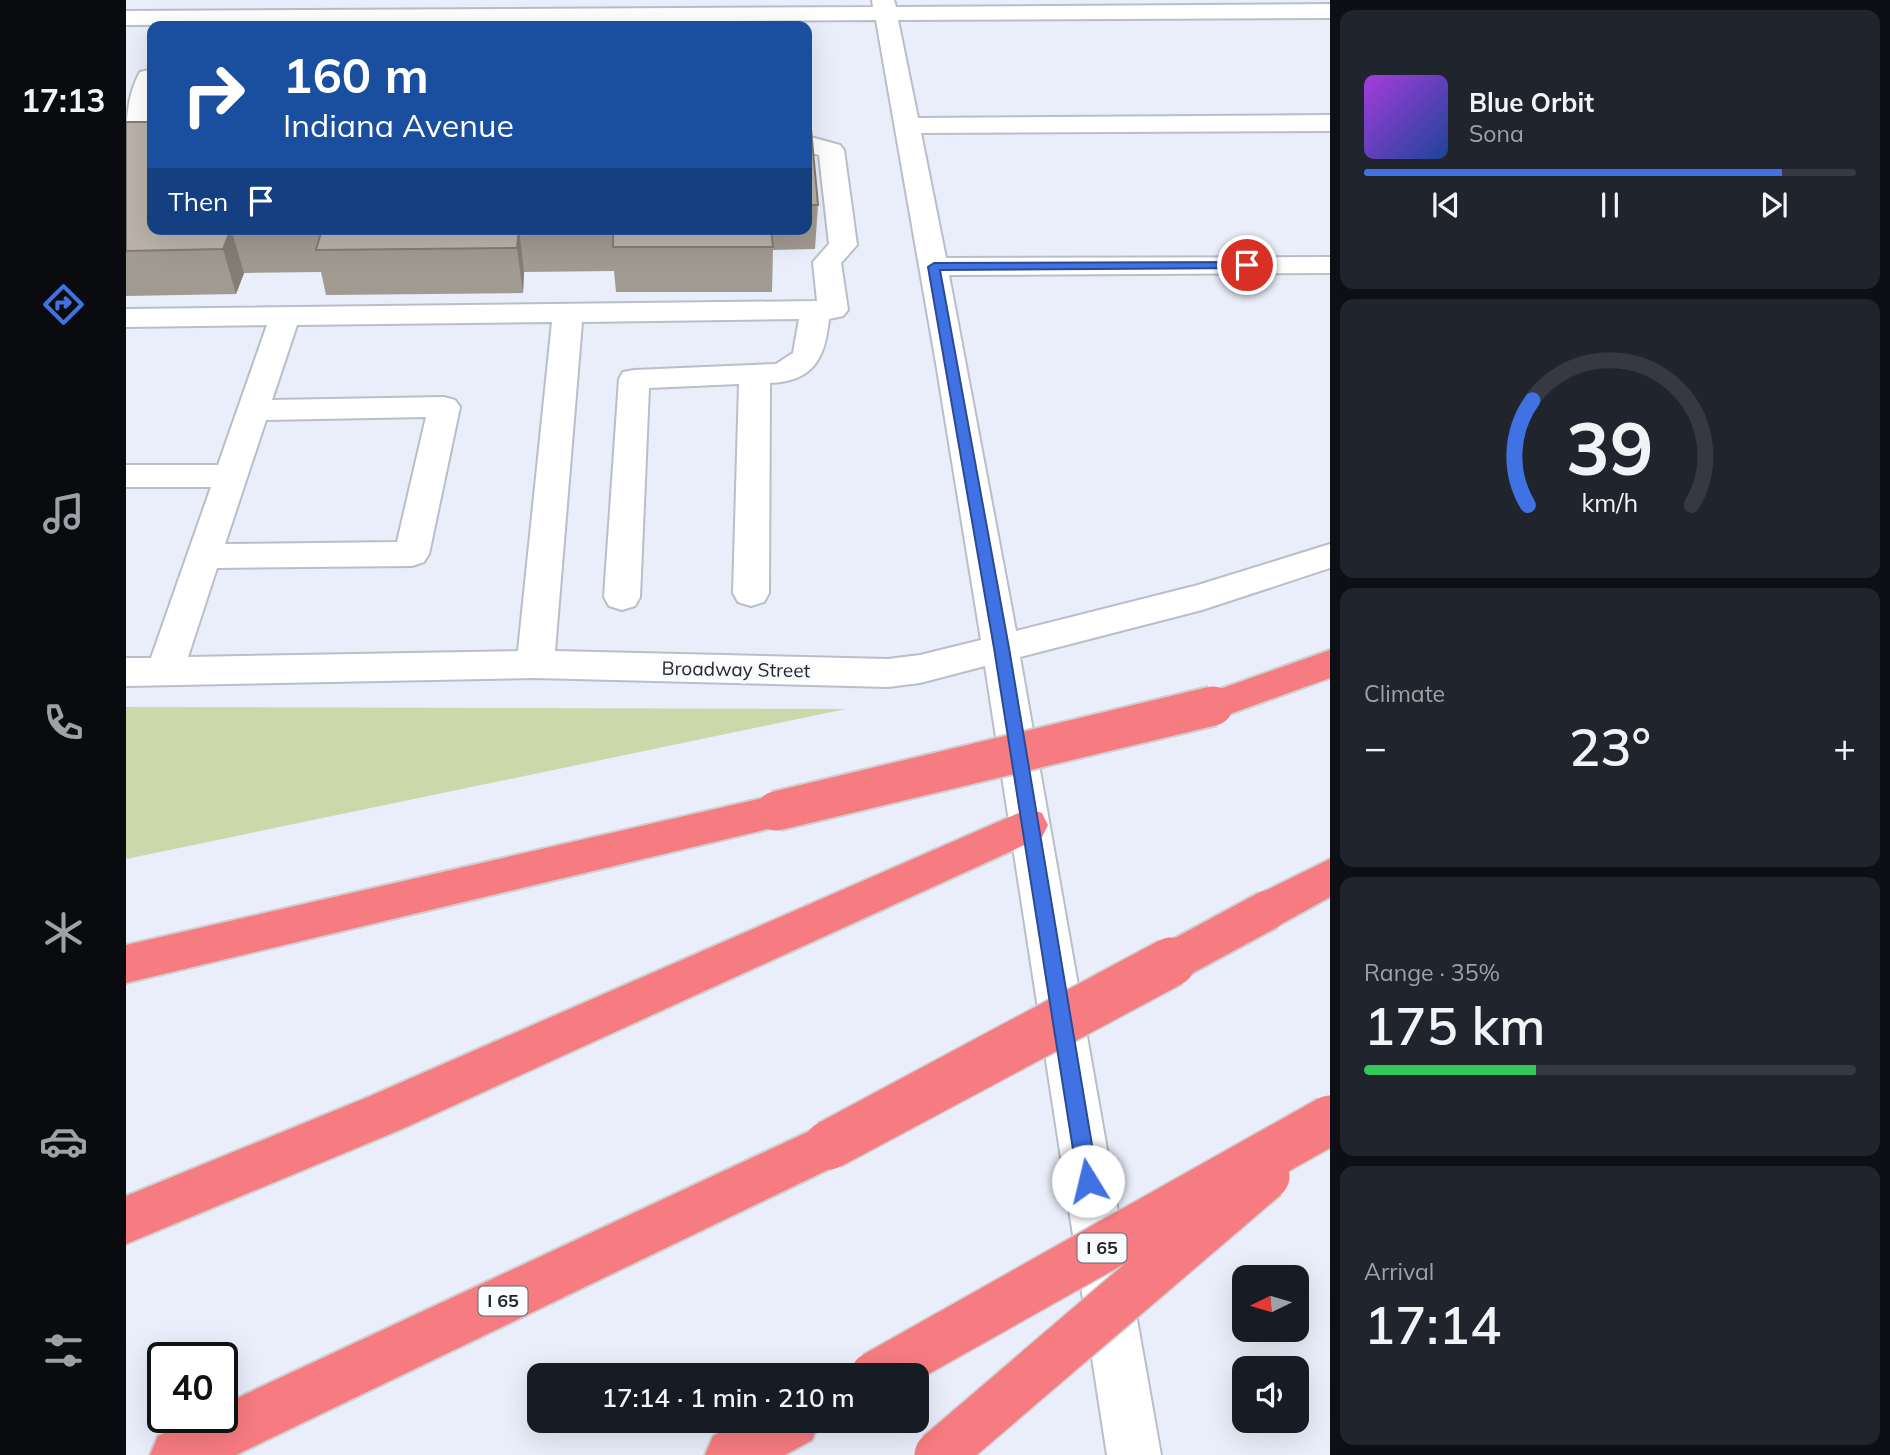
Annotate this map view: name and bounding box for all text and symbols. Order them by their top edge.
text: 160 m [283,44,429,105]
icon: right [168,49,259,140]
text: 17:13 [21,80,105,120]
text: Blue Orbit [1469,86,1594,119]
text: Indiana Avenue [283,105,514,145]
text: Sona [1469,119,1524,148]
icon: arrive [242,182,280,220]
text: Then [168,185,228,218]
icon: previous [1427,186,1465,224]
icon: pause [1591,186,1629,224]
icon: next [1755,186,1793,224]
pin [1217,235,1277,295]
icon: arrive [1228,246,1266,284]
icon: directions [39,280,88,329]
text: 39 [1566,402,1654,493]
text: km/h [1582,486,1638,517]
icon: music [39,489,88,538]
street label: Broadway Street [662,656,811,682]
text: Climate [1364,679,1445,708]
icon: phone [39,698,88,747]
text: 23° [1569,714,1651,779]
text: − [1364,723,1387,771]
text: + [1833,723,1856,771]
icon: climate [39,908,88,957]
text: Range · 35% [1364,958,1500,987]
text: 175 km [1364,993,1545,1058]
icon: car [39,1117,88,1166]
position arrow [1051,1144,1125,1218]
road number: I 65 [1077,1233,1126,1262]
text: Arrival [1364,1257,1434,1286]
north arrow [1232,1265,1309,1342]
map controls [1232,1265,1309,1433]
road number: I 65 [478,1286,528,1316]
text: 17:14 [1364,1292,1501,1357]
icon: filters [39,1326,88,1375]
speed limit sign: 40 [147,1342,238,1433]
button: sound [1232,1356,1309,1433]
text: 17:14 · 1 min · 210 m [601,1381,855,1414]

